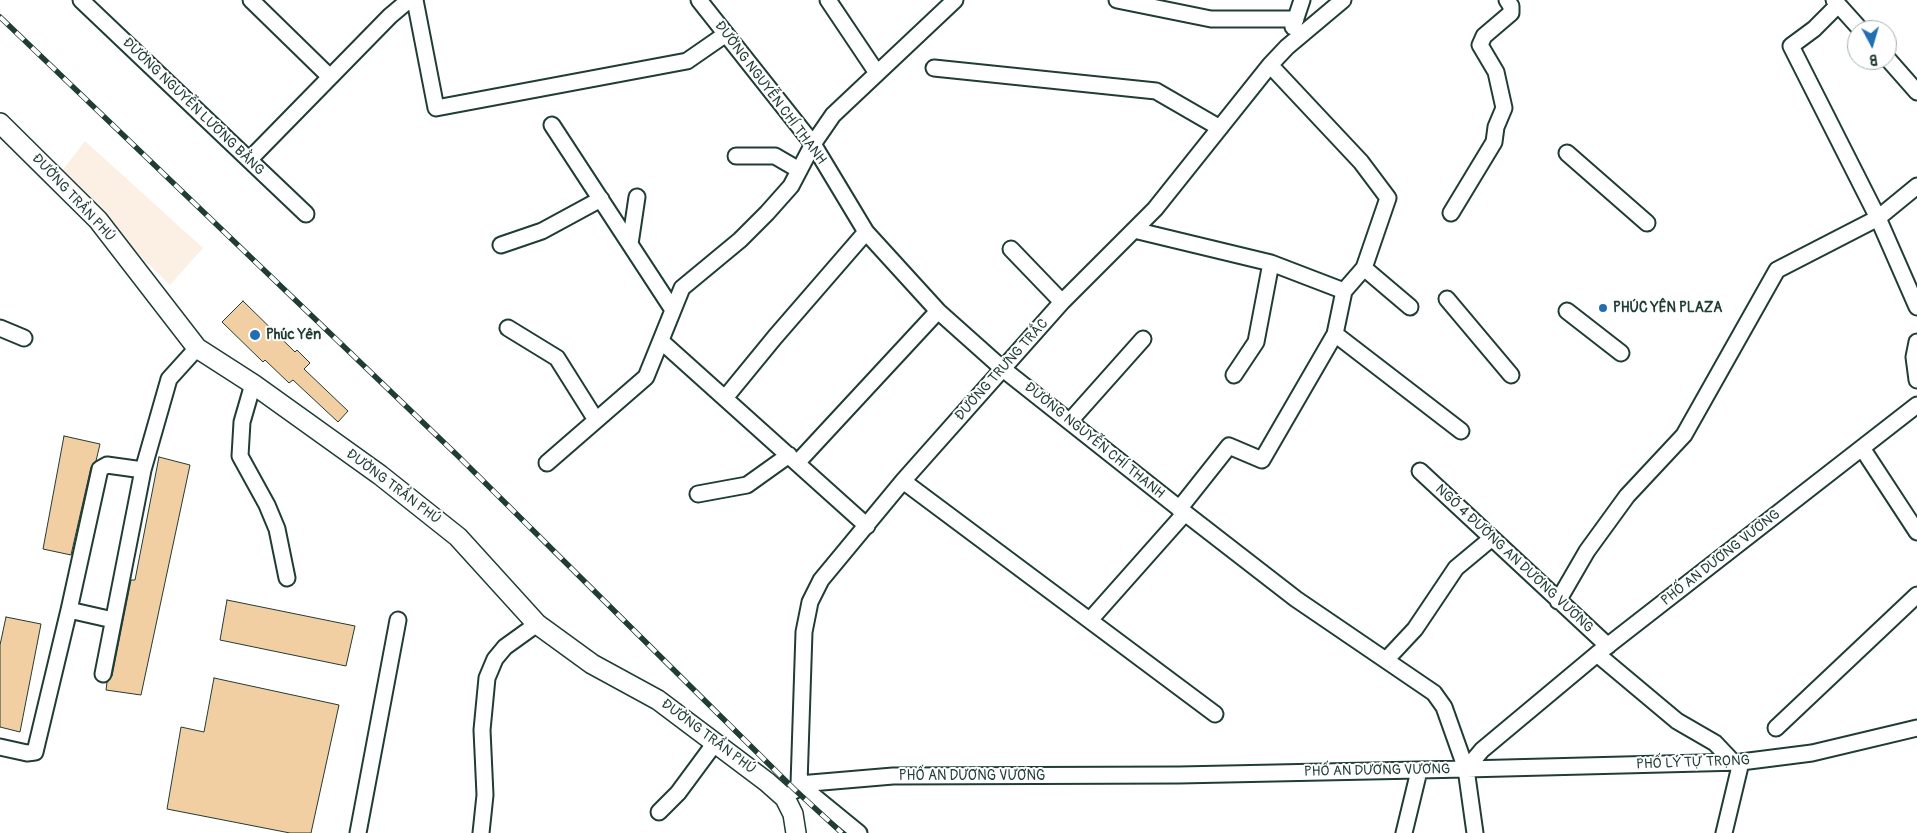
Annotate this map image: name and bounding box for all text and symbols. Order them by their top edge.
street label: ĐƯỜNG NGUYỄN CHÍ THANH [711,18,829,168]
north arrow [1847,20,1897,70]
street label: ĐƯỜNG NGUYỄN LƯƠNG BẰNG [119,35,267,179]
text: B [1869,51,1878,68]
street label: ĐƯỜNG TRẦN PHÚ [28,151,118,245]
place label: PHÚC YÊN PLAZA [1613,300,1722,316]
marker: PHÚC YÊN PLAZA [1597,302,1609,314]
street label: ĐƯỜNG TRƯNG TRẮC [952,316,1052,424]
place label: Phúc Yên [266,327,321,343]
marker: Phúc Yên [248,328,262,342]
street label: ĐƯỜNG NGUYỄN CHÍ THANH [1021,379,1167,503]
street label: ĐƯỜNG TRẦN PHÚ [342,446,444,528]
street label: NGÕ 4 ĐƯỜNG AN DƯƠNG VƯƠNG [1432,481,1596,637]
street label: PHỐ AN DƯƠNG VƯƠNG [1658,506,1784,610]
street label: ĐƯỜNG TRẦN PHÚ [657,696,759,778]
street label: PHỐ LÝ TỰ TRỌNG [1636,753,1750,773]
street label: PHỐ AN DƯƠNG VƯƠNG [1304,761,1450,781]
street label: PHỐ AN DƯƠNG VƯƠNG [899,768,1045,784]

